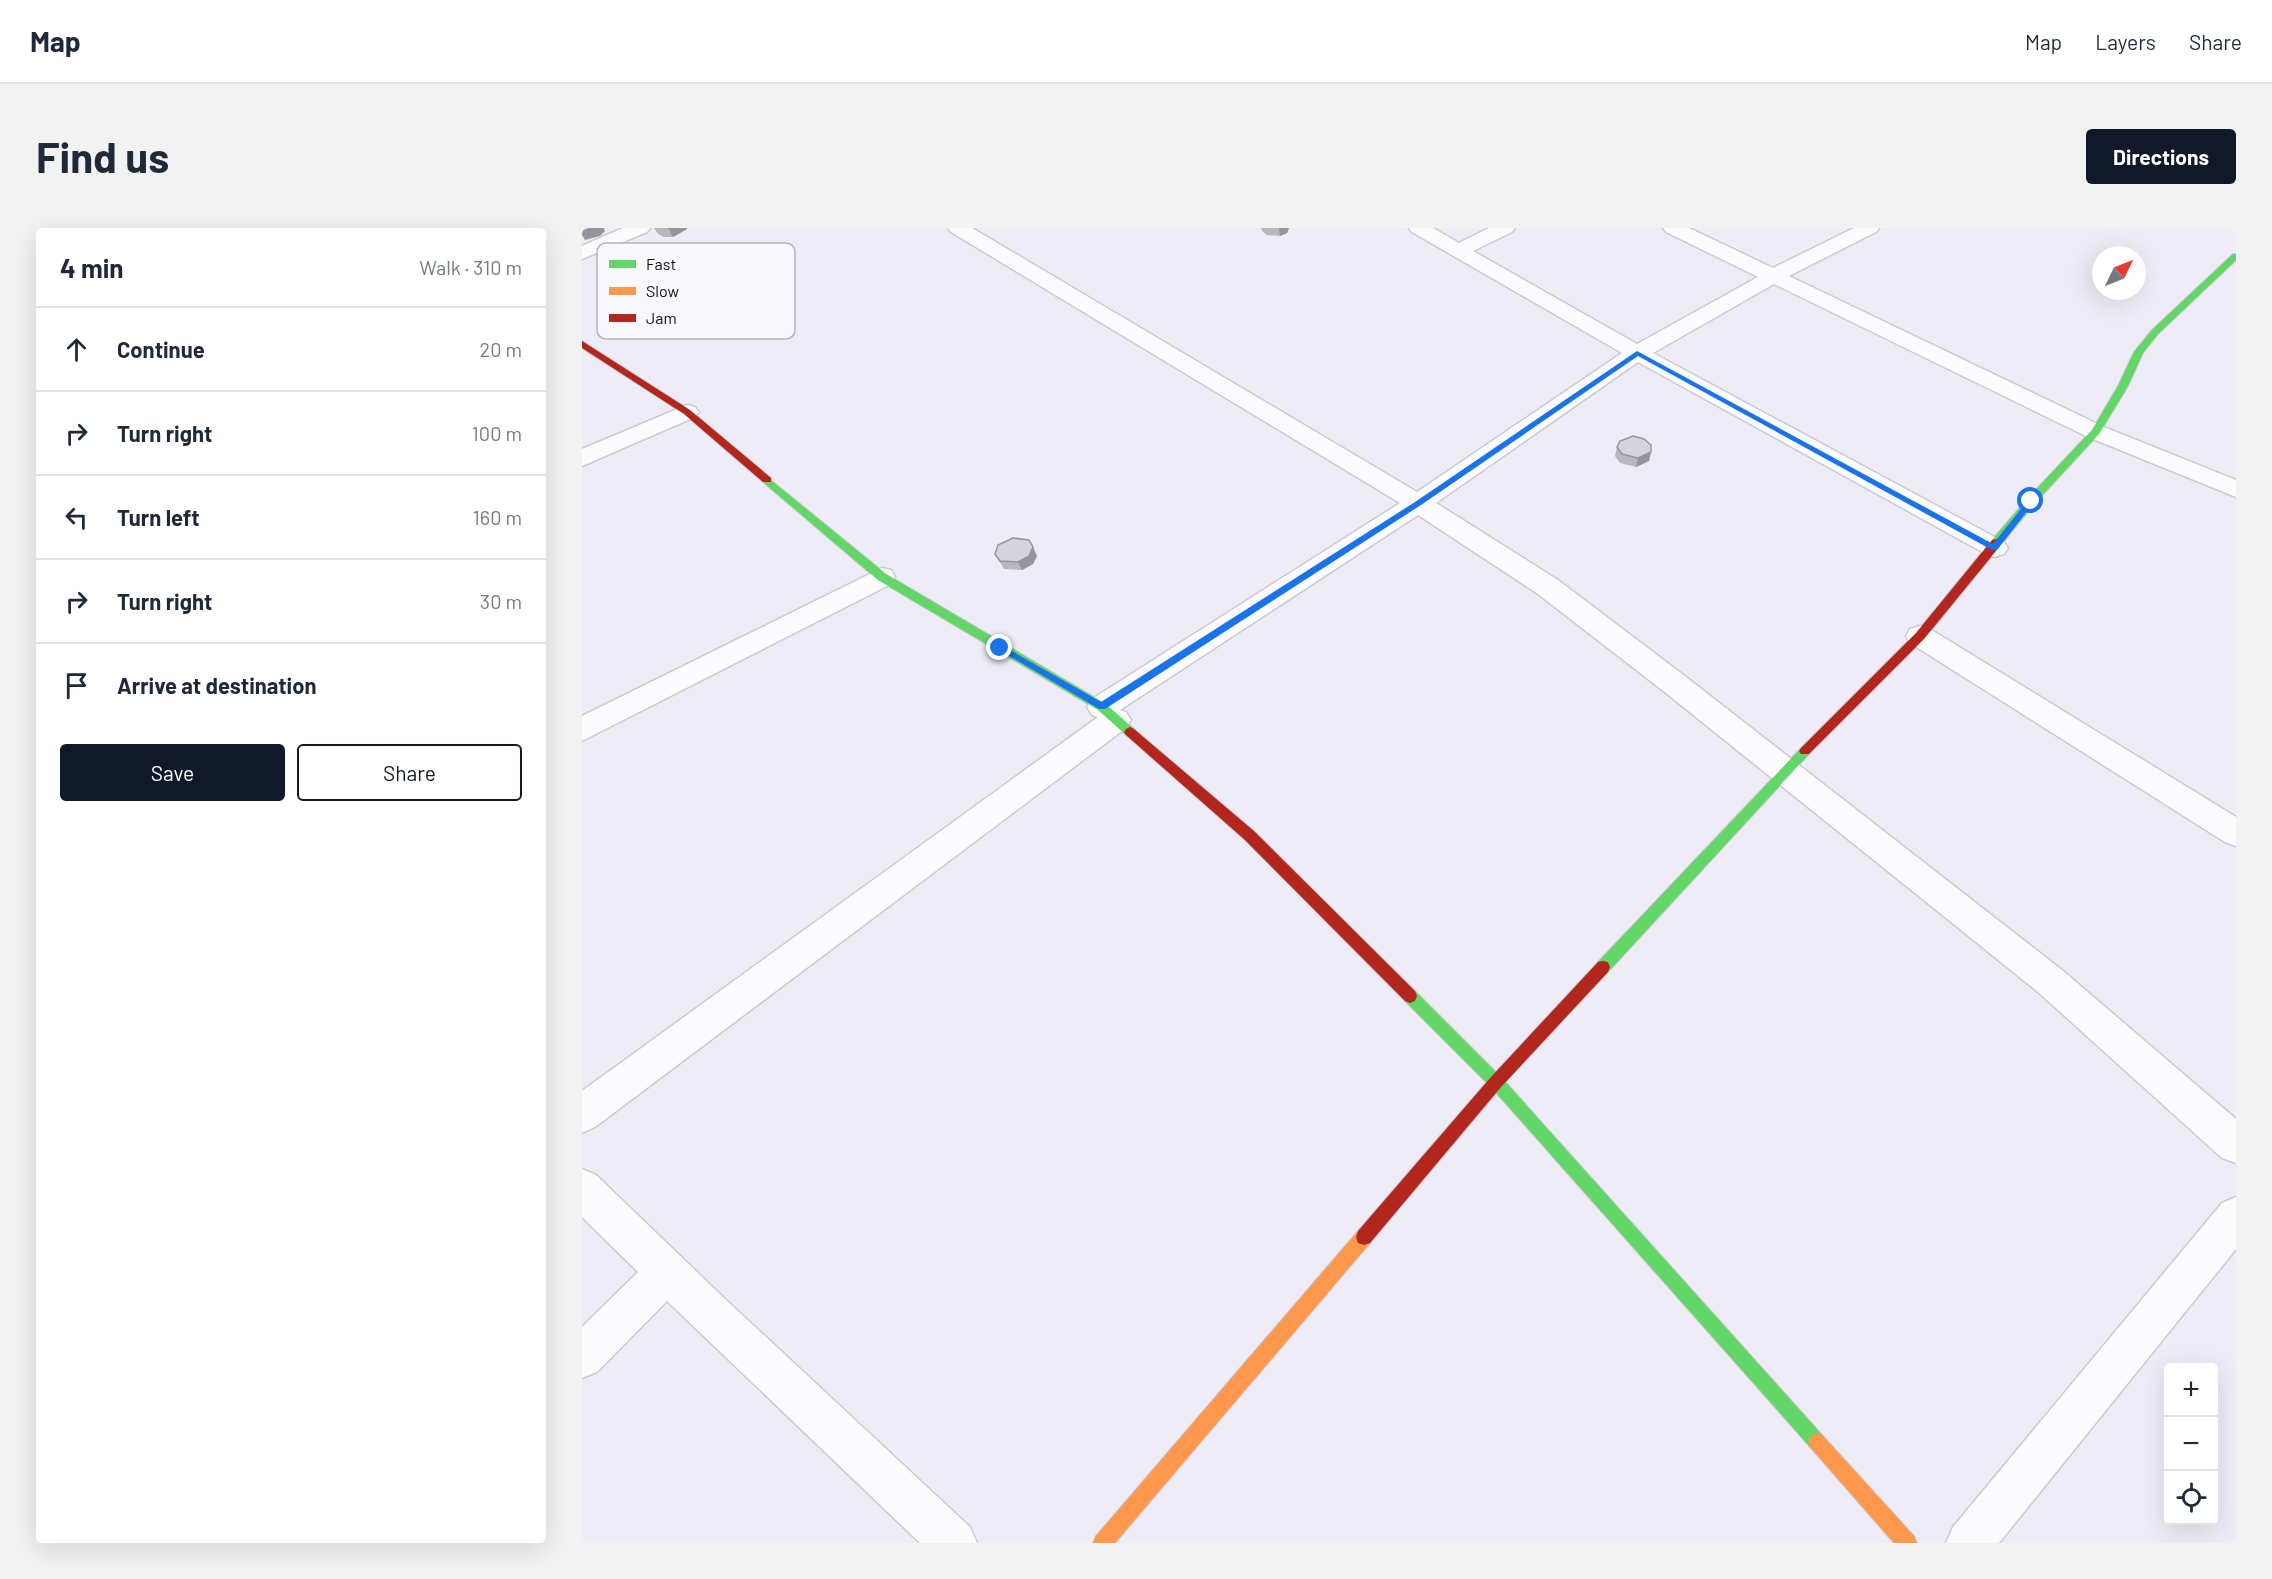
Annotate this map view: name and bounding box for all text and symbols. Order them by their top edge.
text: Map [30,24,81,58]
text: Map [2025,29,2062,54]
text: Layers [2095,29,2156,54]
text: Share [2189,29,2242,54]
button: Directions [2086,129,2236,184]
text: Find us [36,131,169,181]
legend [597,243,795,339]
north arrow [2092,246,2146,300]
text: 4 min [60,252,124,283]
text: Fast [646,254,676,273]
text: Walk · 310 m [419,255,522,279]
text: Slow [646,281,679,300]
text: Jam [646,308,677,327]
icon: ahead [60,333,93,366]
text: Continue [117,336,205,362]
text: 20 m [479,337,522,361]
icon: right [60,417,93,450]
text: Turn right [117,420,212,446]
text: 100 m [472,421,522,445]
route start [2017,487,2043,513]
icon: left [60,501,93,534]
text: Turn left [117,504,200,530]
text: 160 m [473,505,522,529]
icon: right [60,585,93,618]
text: Turn right [117,588,212,614]
text: 30 m [480,589,522,613]
route end [986,634,1012,660]
icon: arrive [60,669,93,702]
text: Arrive at destination [117,672,316,698]
button: Save [60,744,285,801]
button: Share [297,744,522,801]
map controls [2164,1363,2218,1525]
button: + [2164,1363,2218,1417]
button: − [2164,1417,2218,1471]
button: locate [2164,1471,2218,1525]

